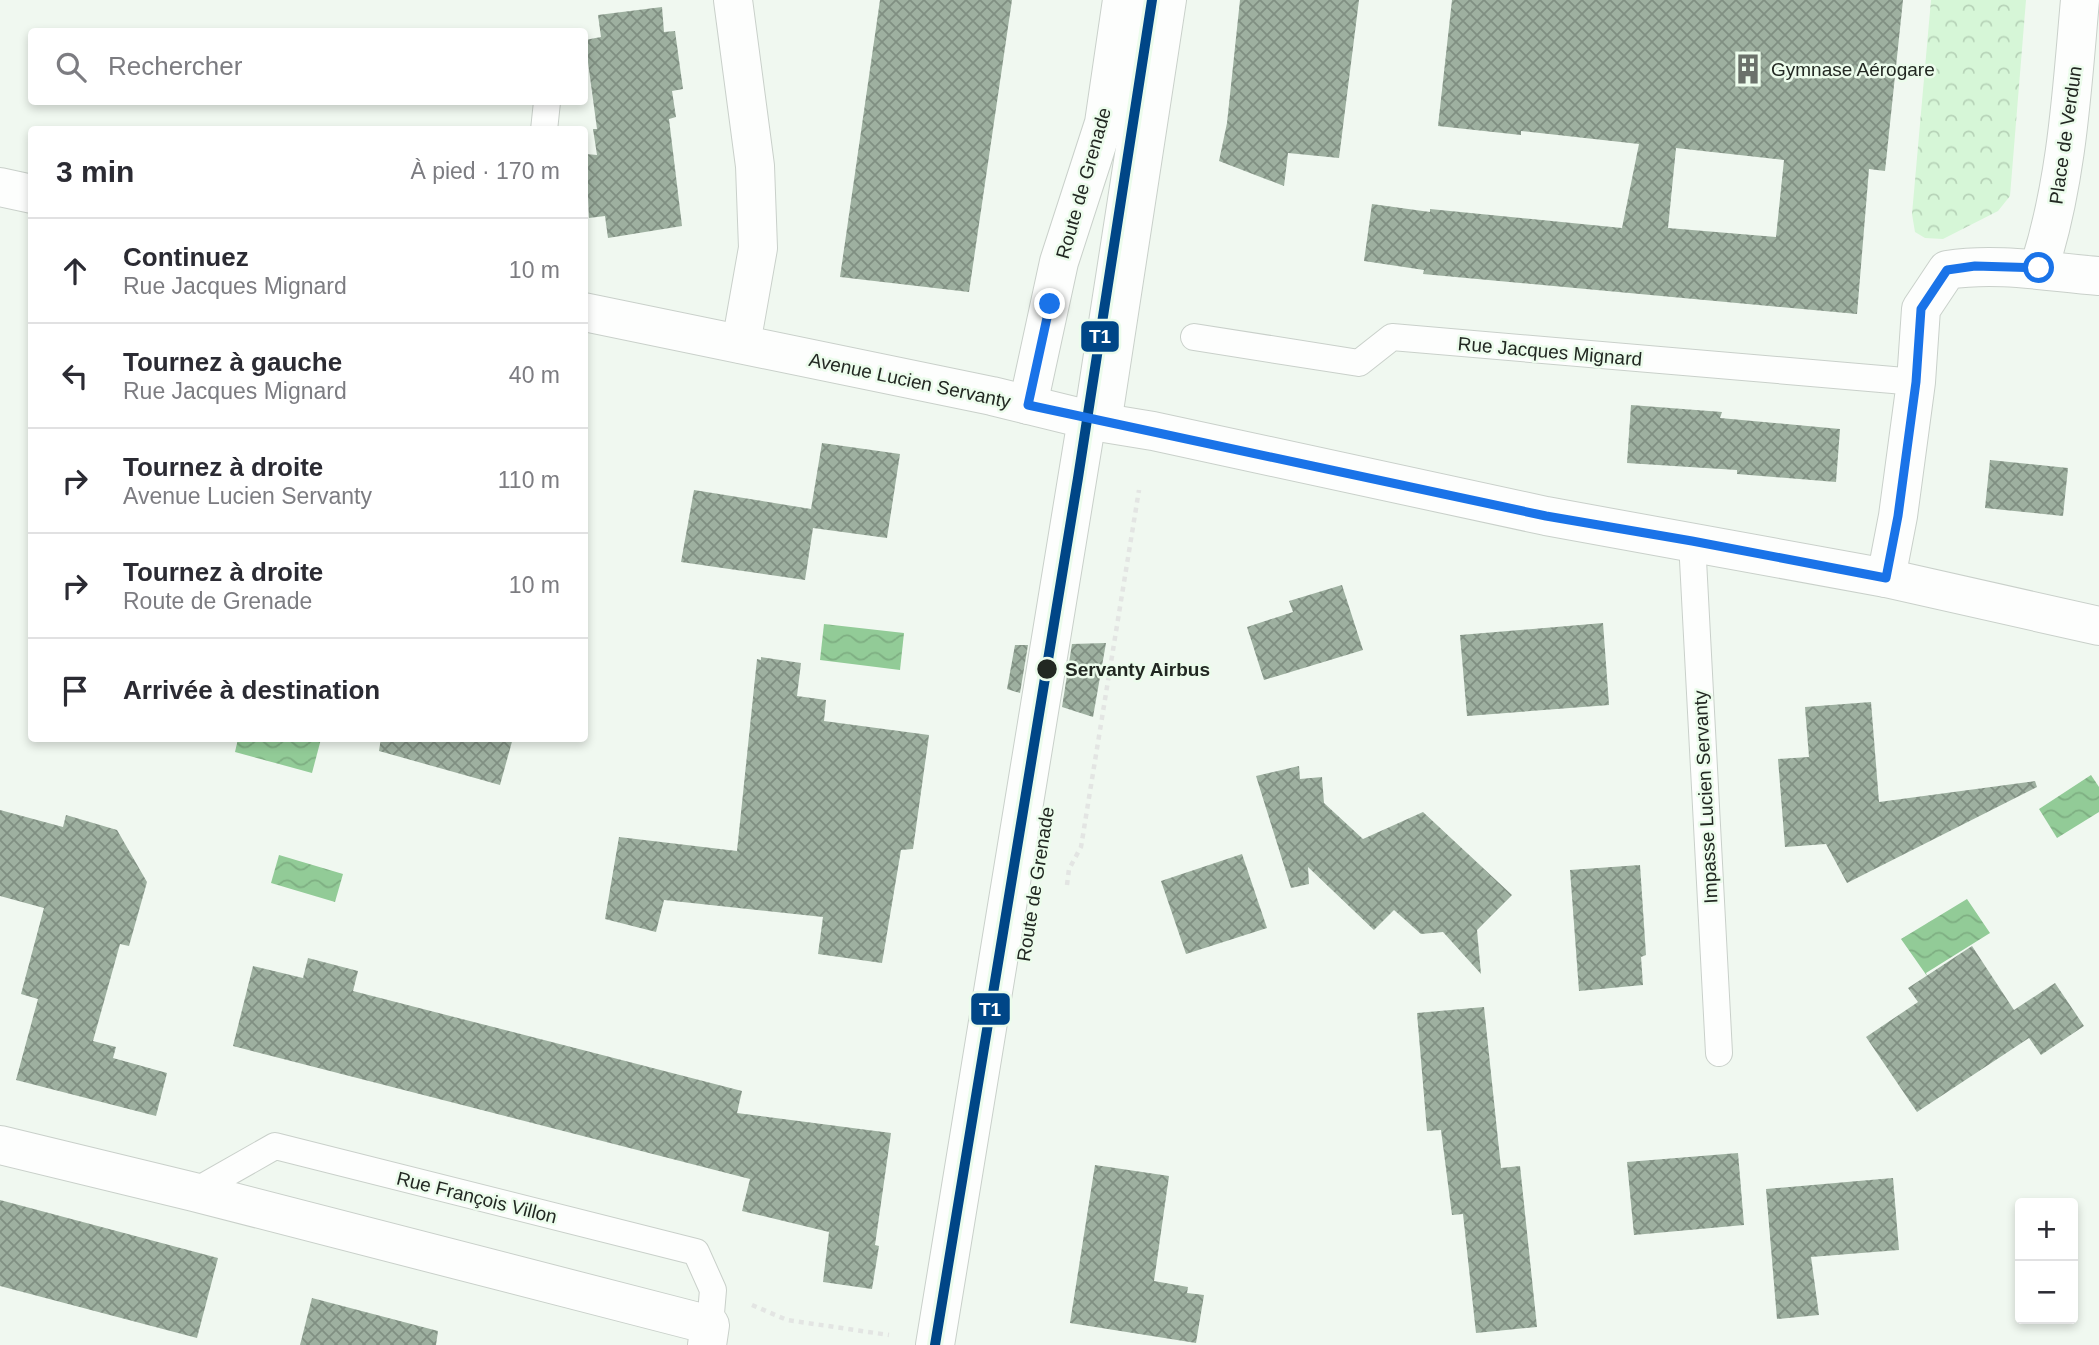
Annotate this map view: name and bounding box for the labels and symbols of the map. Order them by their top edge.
building icon: Gymnase Aérogare [1731,52,1765,86]
place label: Gymnase Aérogare [1771,59,1935,80]
street label: Place de Verdun [2045,65,2086,206]
street label: Route de Grenade [1052,105,1115,261]
route start [2023,252,2054,283]
route end [1034,288,1065,319]
line badge: T1 [1080,320,1120,353]
text: T1 [1089,326,1112,347]
street label: Rue Jacques Mignard [1457,333,1643,370]
street label: Avenue Lucien Servanty [807,349,1013,412]
marker: Servanty Airbus [1035,657,1059,681]
place label: Servanty Airbus [1065,659,1210,680]
street label: Impasse Lucien Servanty [1689,689,1722,904]
street label: Route de Grenade [1013,805,1058,963]
line badge: T1 [970,992,1011,1026]
text: T1 [979,999,1002,1020]
street label: Rue François Villon [395,1167,559,1228]

